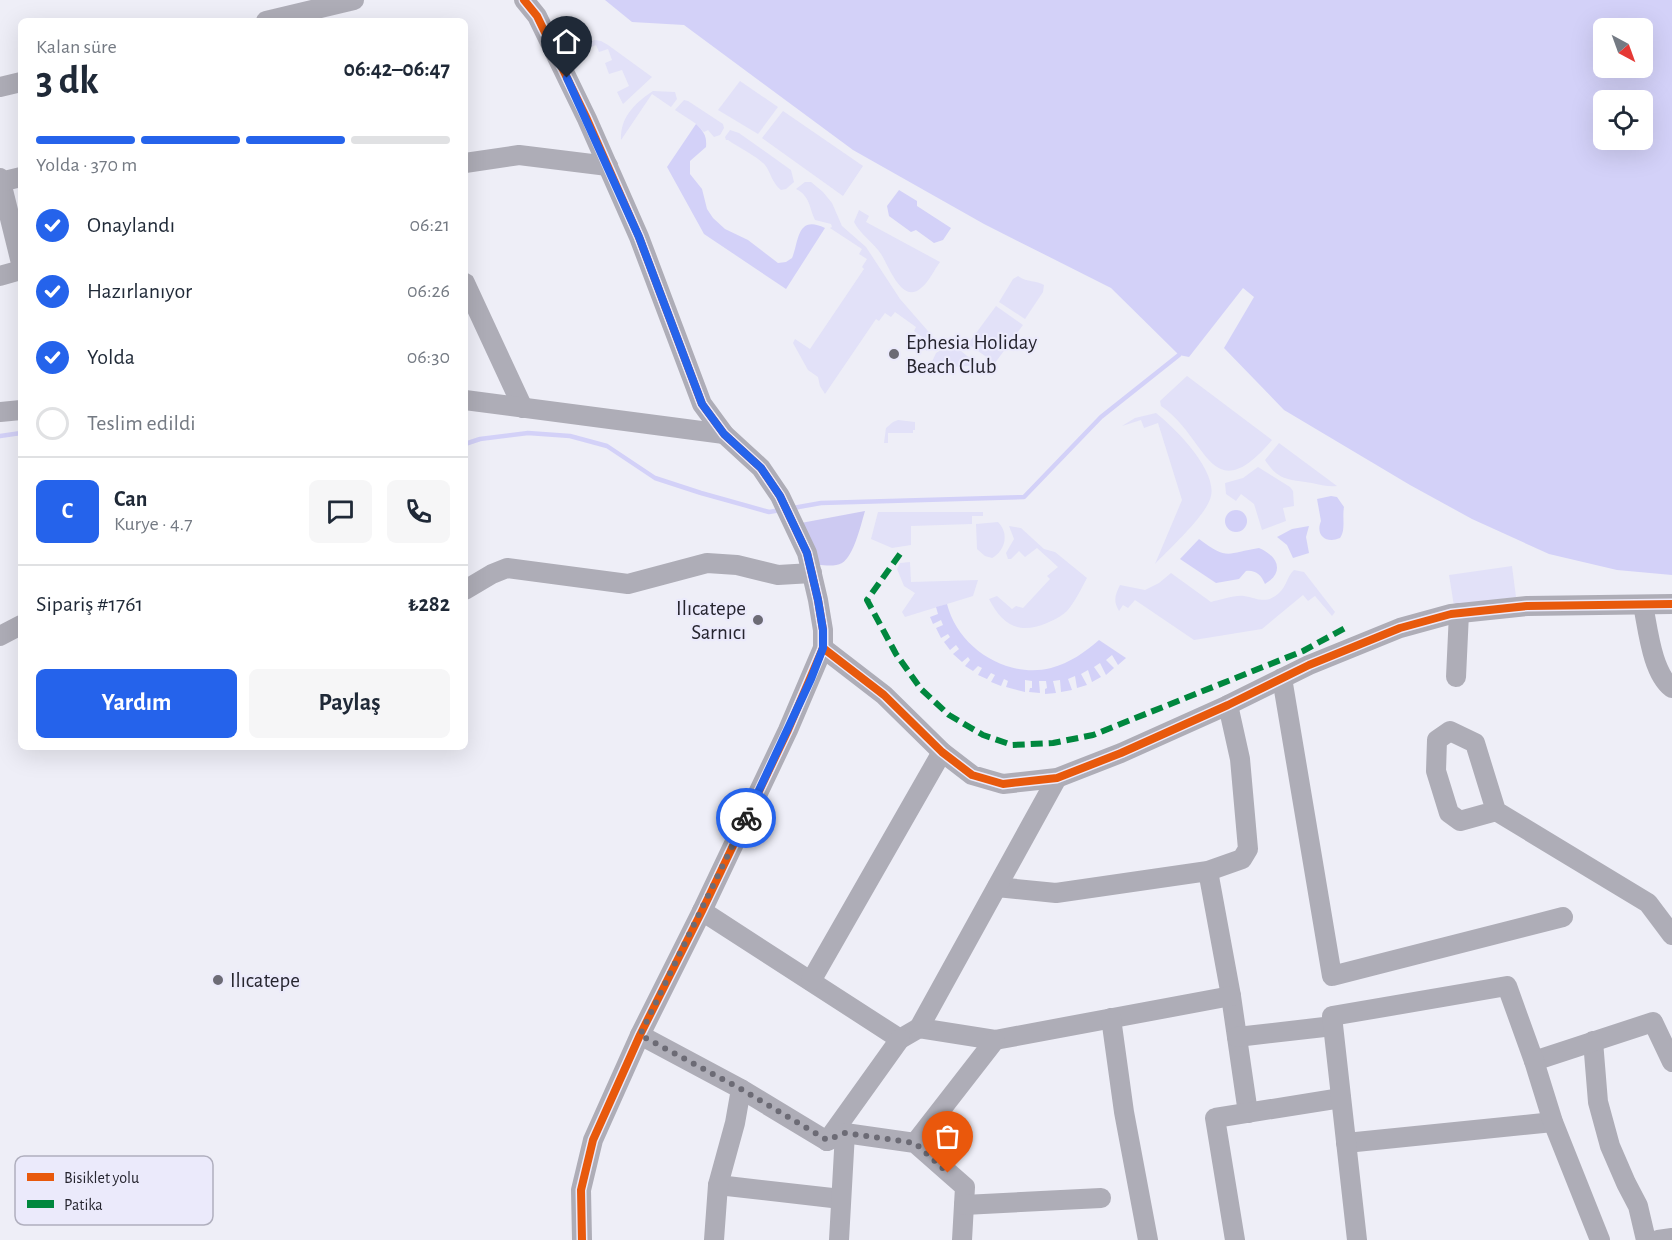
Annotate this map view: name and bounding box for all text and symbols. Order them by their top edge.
pin [541,16,592,78]
north arrow [1593,18,1653,78]
map controls [1593,18,1653,150]
icon: home [550,25,583,58]
text: Kalan süre [36,37,117,57]
text: 06:42–06:47 [344,58,450,80]
text: 3 dk [36,62,99,101]
button: locate [1593,90,1653,150]
text: Yolda · 370 m [36,155,137,175]
icon: check [36,209,69,242]
text: Onaylandı [87,214,175,236]
text: 06:21 [409,215,450,235]
icon: check [36,275,69,308]
text: Hazırlanıyor [87,280,192,302]
text: 06:26 [407,281,450,301]
place label: Ephesia Holiday Beach Club [906,332,1037,377]
icon: check [36,341,69,374]
text: Yolda [87,346,135,368]
text: 06:30 [407,347,450,367]
marker: Ephesia Holiday Beach Club [887,347,901,361]
text: Teslim edildi [87,412,196,434]
button: chat [309,480,372,543]
button: phone [387,480,450,543]
text: Can [114,488,147,510]
text: C [62,500,73,522]
text: Kurye · 4.7 [114,514,193,534]
text: Sipariş #1761 [36,593,143,615]
text: ₺282 [408,593,450,615]
place label: Ilıcatepe Sarnıcı [676,598,746,643]
marker: Ilıcatepe Sarnıcı [751,613,765,627]
button: Yardım [36,669,237,738]
button: Paylaş [249,669,450,738]
courier [716,788,776,848]
icon: bike [730,802,763,835]
place label: Ilıcatepe [230,970,300,991]
marker: Ilıcatepe [211,973,225,987]
pin [922,1111,973,1173]
icon: bag [931,1120,964,1153]
legend [15,1156,213,1225]
text: Bisiklet yolu [64,1170,139,1187]
text: Patika [64,1197,103,1213]

